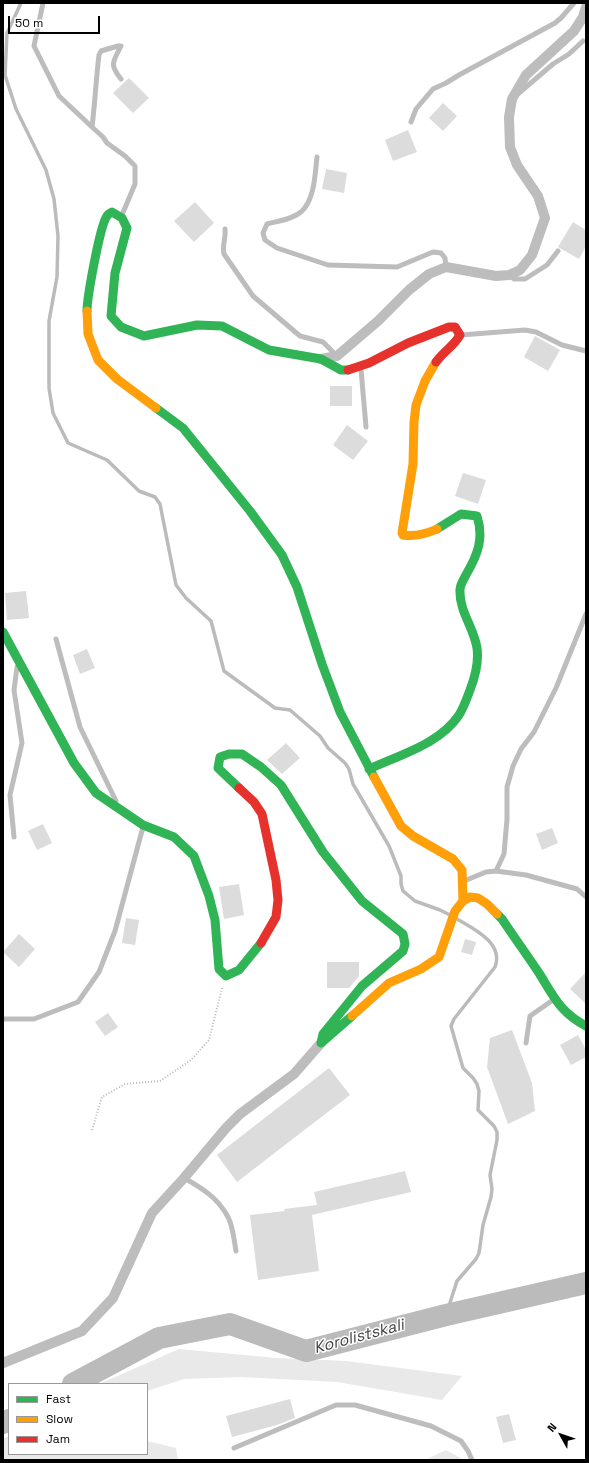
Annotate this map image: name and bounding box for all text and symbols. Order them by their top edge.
scale bar [10,8,102,34]
text: 50 m [15,15,43,31]
water label: Korolistskali [312,1316,406,1358]
legend [8,1383,148,1455]
text: Fast [46,1391,71,1407]
text: Slow [46,1411,73,1427]
north arrow [541,1415,581,1455]
text: N [544,1420,560,1435]
text: Jam [46,1431,70,1447]

